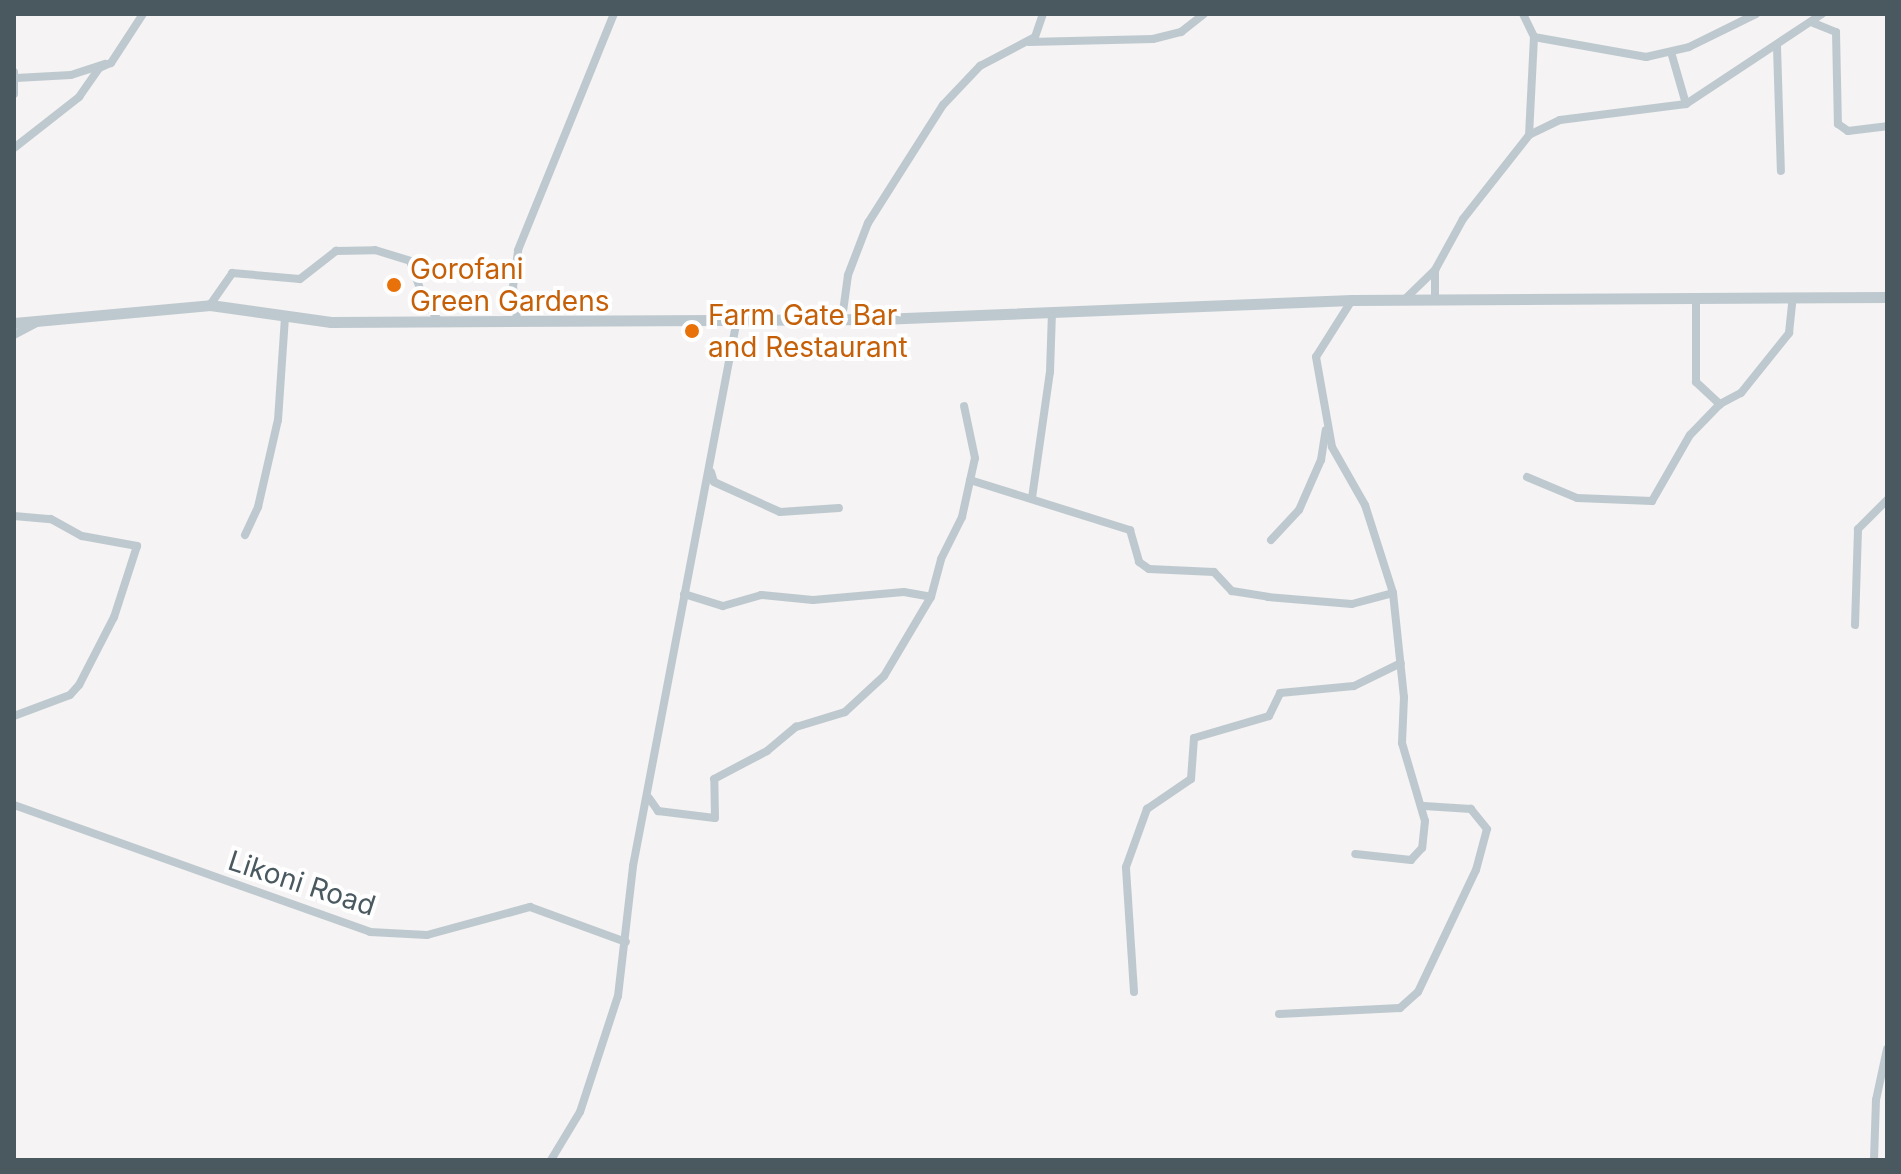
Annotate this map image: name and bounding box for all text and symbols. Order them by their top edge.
place label: Gorofani Green Gardens [410,252,610,318]
marker: Gorofani Green Gardens [385,276,403,294]
place label: Farm Gate Bar and Restaurant [708,298,908,364]
marker: Farm Gate Bar and Restaurant [683,322,701,340]
street label: Likoni Road [224,843,380,923]

